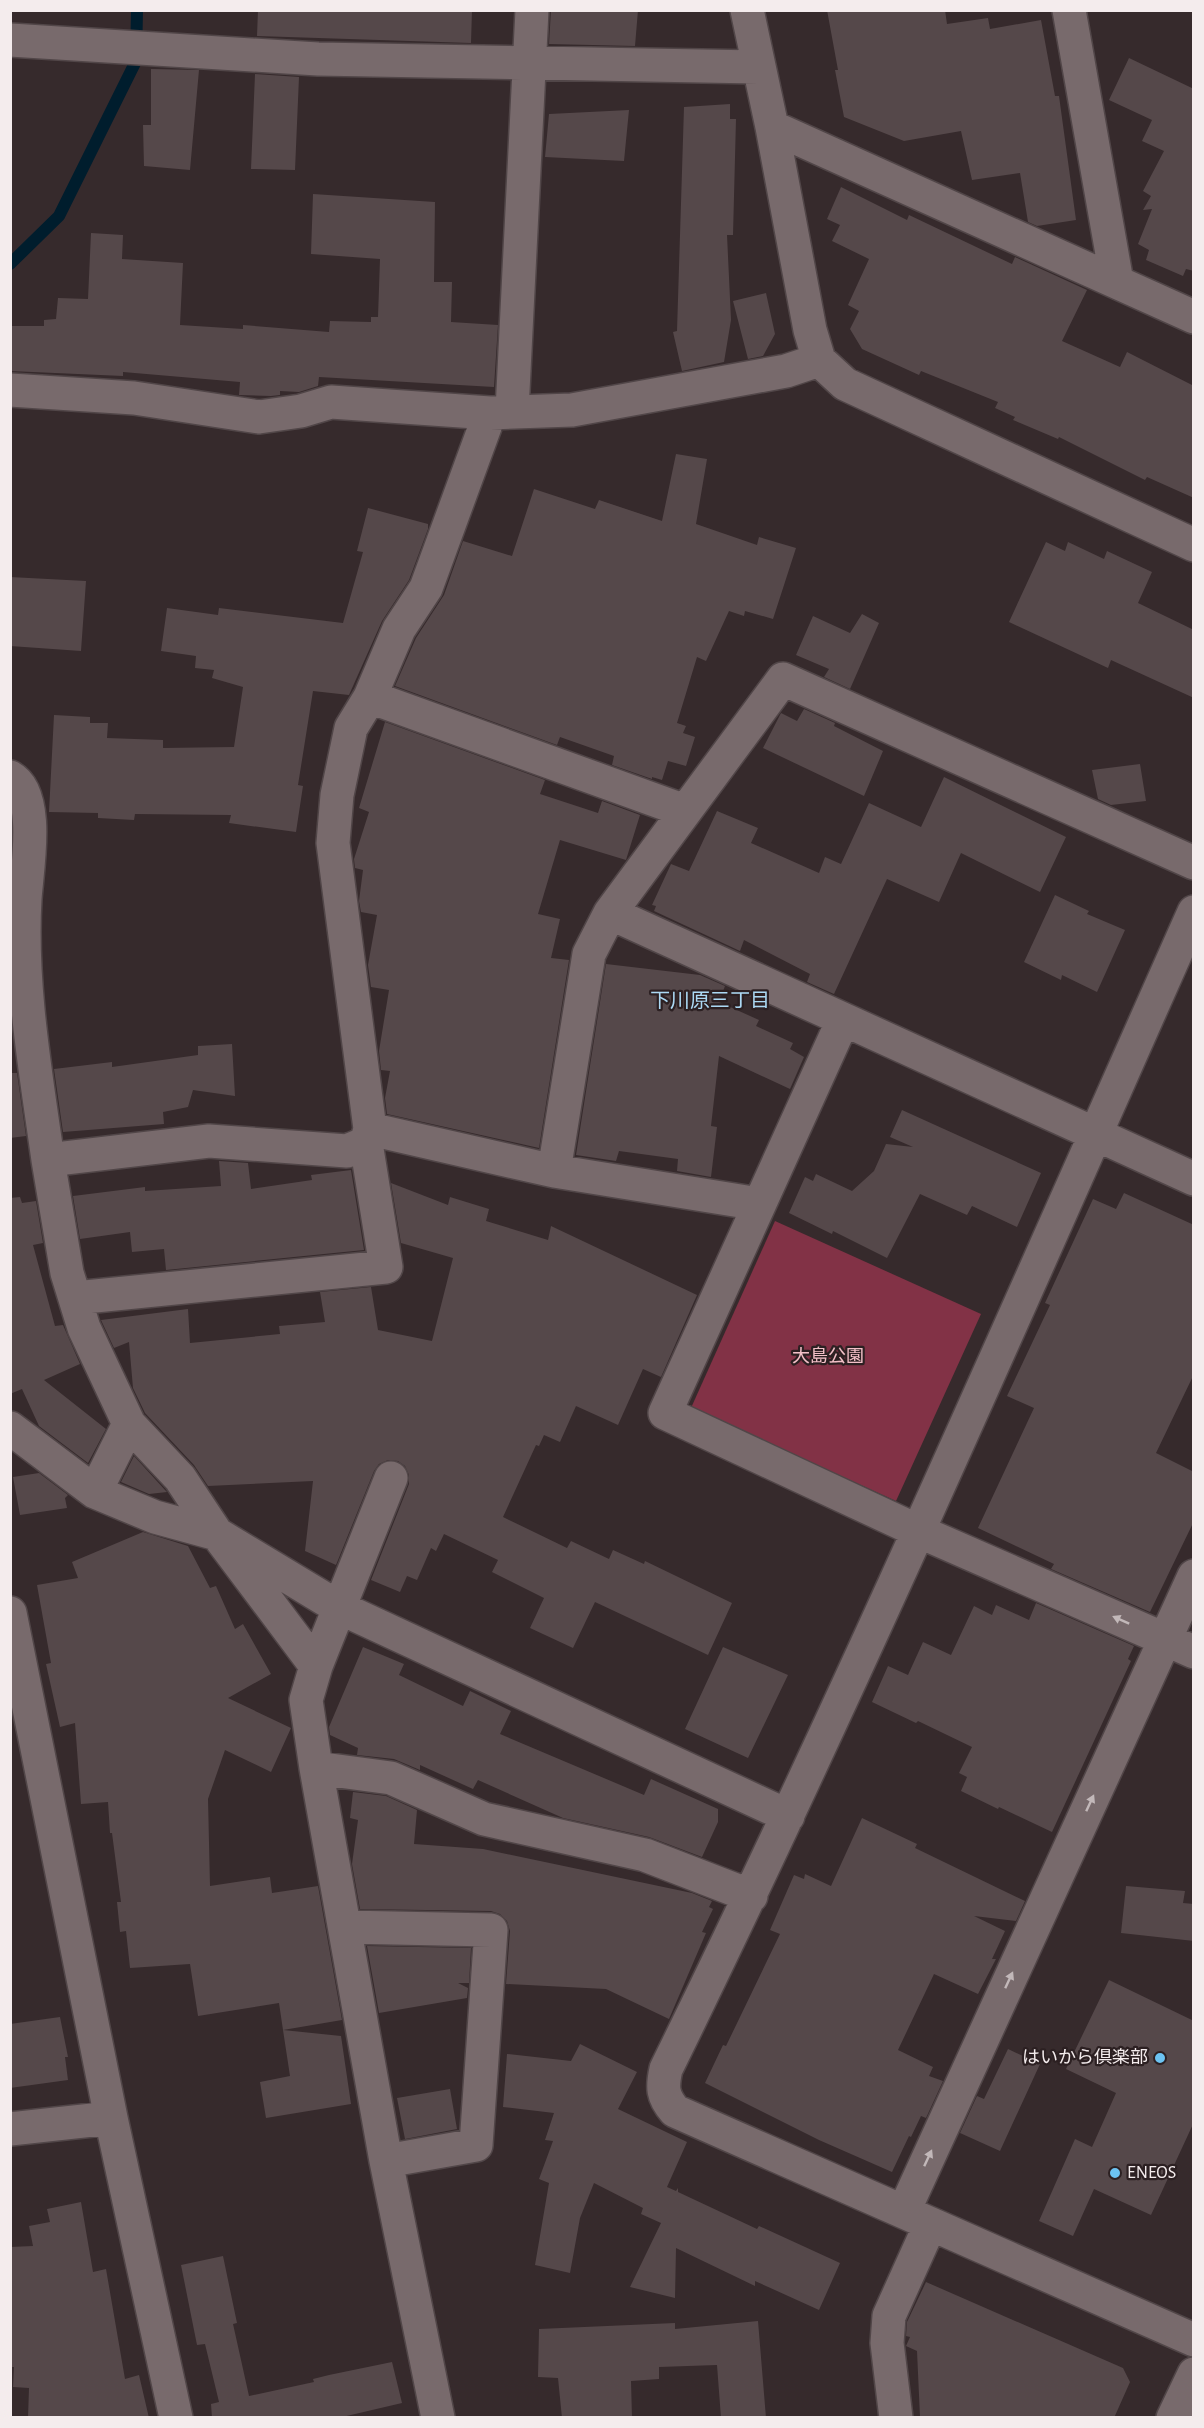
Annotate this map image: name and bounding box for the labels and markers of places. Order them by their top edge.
place label: はいから倶楽部 [1022,2048,1148,2067]
marker: はいから倶楽部 [1153,2051,1167,2065]
place label: ENEOS [1127,2164,1176,2182]
marker: ENEOS [1108,2166,1122,2180]

